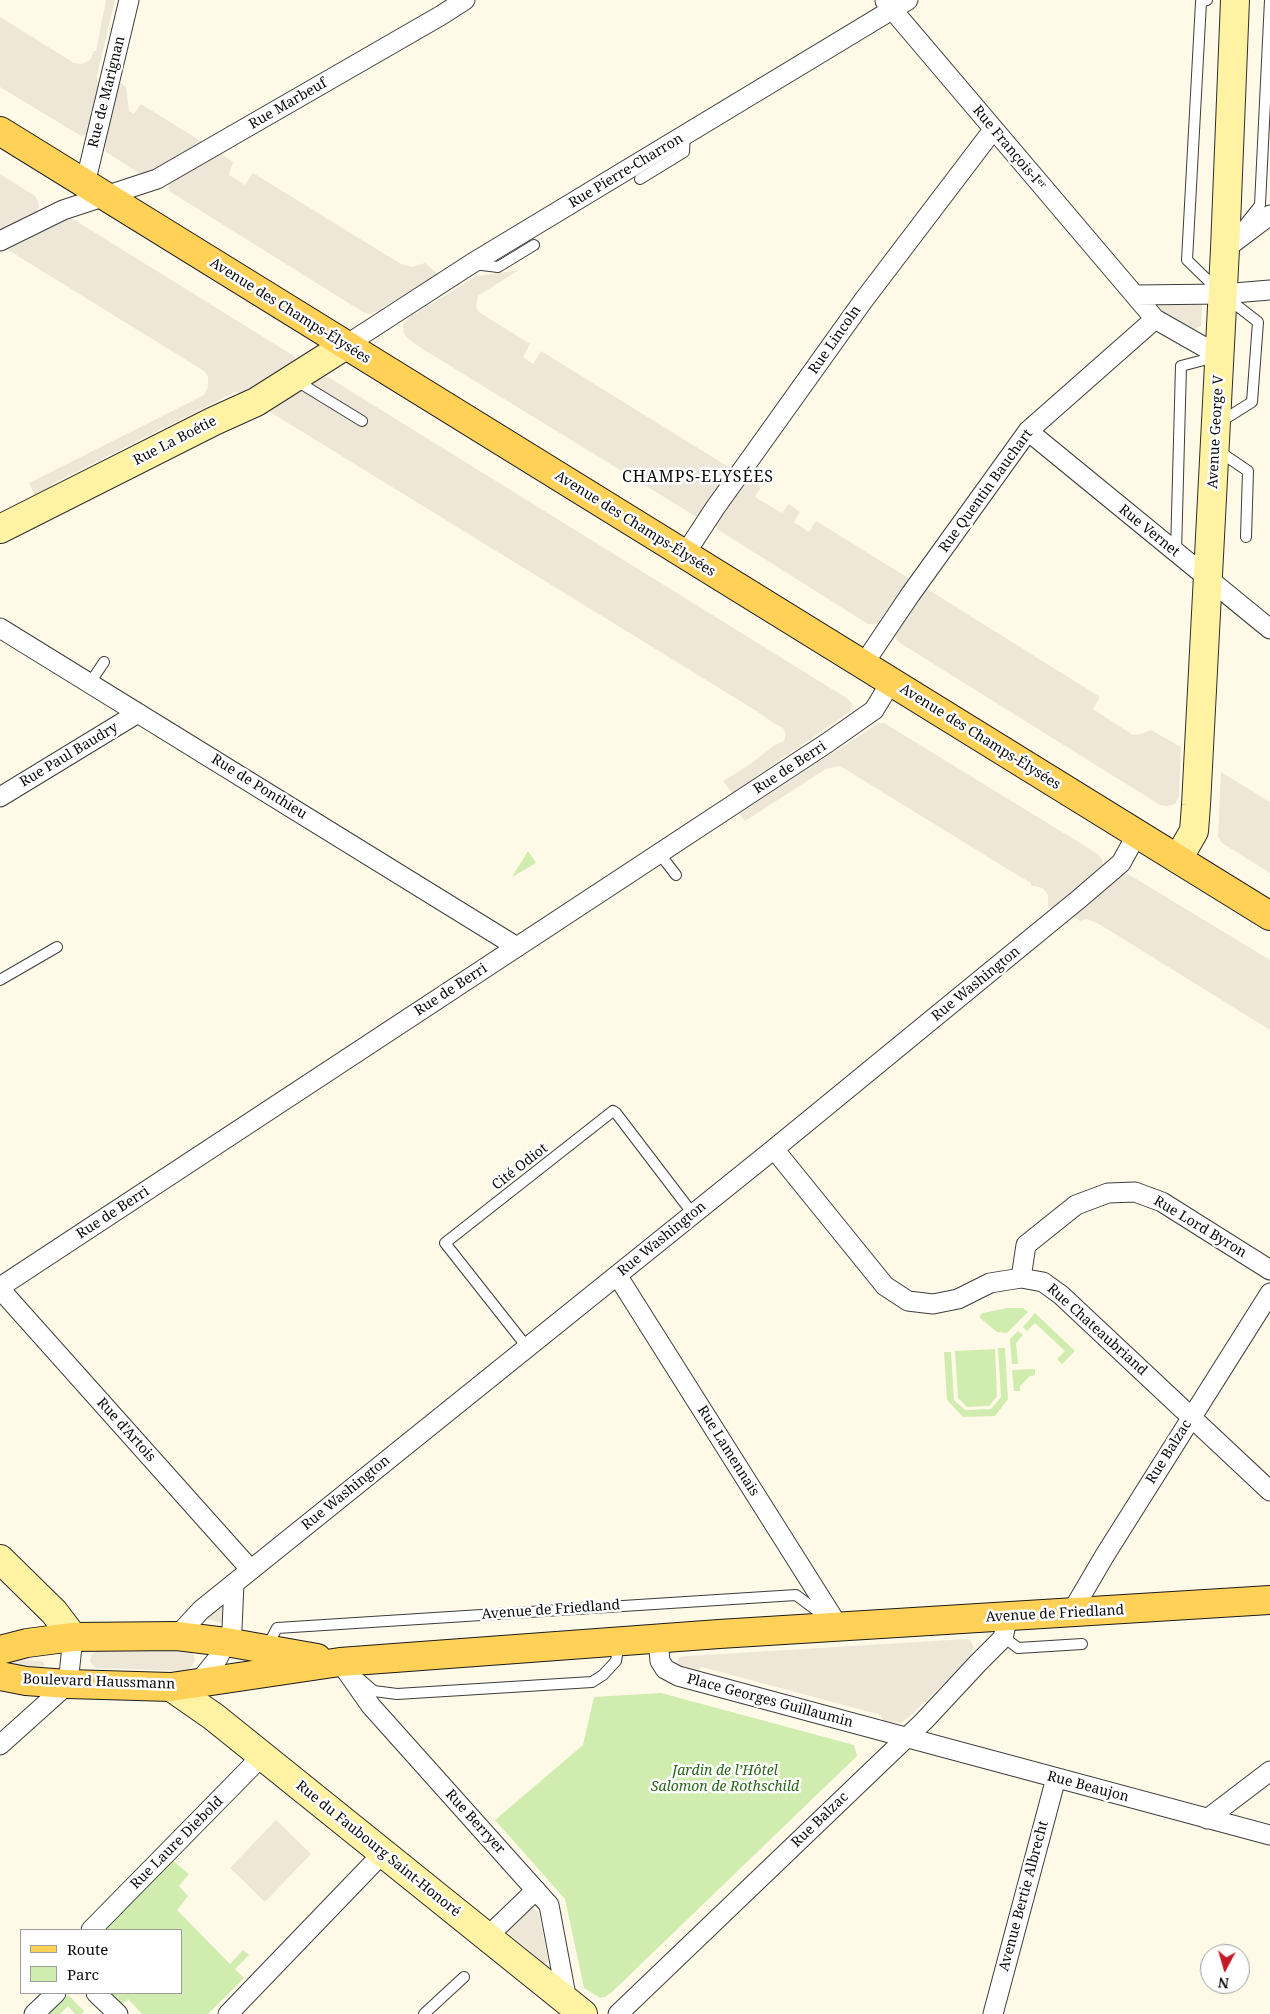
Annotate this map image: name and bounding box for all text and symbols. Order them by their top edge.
street label: Rue de Marignan [85,34,129,150]
street label: Rue Marbeuf [246,75,330,133]
street label: Rue François-Iᵉʳ [969,102,1049,194]
street label: Rue Pierre-Charron [566,130,686,212]
street label: Avenue des Champs-Élysées [207,255,373,367]
street label: Rue Lincoln [805,303,865,377]
street label: Avenue George V [1205,375,1227,489]
street label: Rue La Boétie [131,413,219,469]
street label: Rue Quentin Bauchart [936,426,1036,556]
district label: CHAMPS-ELYSÉES [620,467,776,487]
street label: Avenue des Champs-Élysées [552,468,718,580]
street label: Rue Vernet [1115,501,1183,561]
street label: Avenue des Champs-Élysées [897,681,1063,793]
street label: Rue Paul Baudry [17,719,121,791]
street label: Rue de Berri [751,738,829,798]
street label: Rue de Ponthieu [208,751,310,823]
street label: Rue Washington [928,943,1024,1025]
street label: Rue de Berri [412,960,490,1020]
street label: Cité Odiot [489,1140,551,1194]
street label: Rue de Berri [74,1183,152,1243]
street label: Rue Lord Byron [1151,1193,1249,1261]
street label: Rue Washington [614,1198,710,1280]
street label: Rue Chateaubriand [1043,1281,1151,1379]
street label: Rue d'Artois [93,1395,159,1465]
street label: Rue Lamennais [694,1403,762,1499]
street label: Rue Balzac [1143,1417,1195,1487]
street label: Rue Washington [298,1452,394,1534]
street label: Avenue de Friedland [481,1597,621,1623]
street label: Avenue de Friedland [985,1602,1125,1626]
street label: Boulevard Haussmann [23,1671,175,1693]
street label: Place Georges Guillaumin [685,1671,855,1731]
park label: Jardin de l’Hôtel Salomon de Rothschild [651,1763,799,1795]
street label: Rue Beaujon [1045,1768,1131,1806]
street label: Rue du Faubourg Saint-Honoré [292,1777,464,1921]
street label: Rue Berryer [442,1786,508,1858]
street label: Rue Balzac [788,1789,852,1851]
street label: Rue Laure Diebold [127,1793,227,1893]
street label: Avenue Bertie Albrecht [996,1819,1052,1973]
legend [20,1929,182,1994]
text: Route [67,1939,108,1959]
north arrow [1200,1944,1250,1994]
text: Parc [67,1964,99,1984]
text: N [1217,1973,1230,1993]

